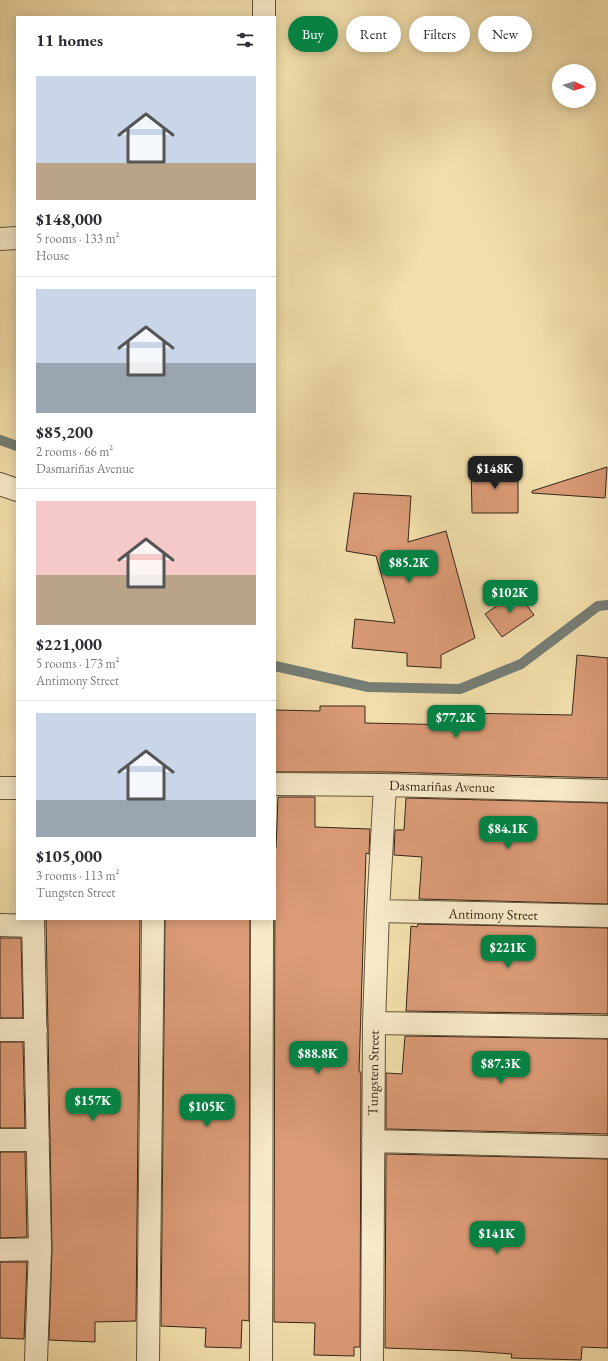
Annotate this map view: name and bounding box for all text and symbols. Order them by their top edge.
chip: Buy [288,16,338,52]
chip: Rent [346,16,401,52]
chip: Filters [409,16,470,52]
chip: New [478,16,532,52]
text: 11 homes [36,29,103,51]
icon: filters [234,29,256,51]
north arrow [552,64,596,108]
map controls [552,64,596,108]
icon: home [110,102,182,174]
text: $148,000 [36,208,102,230]
text: 5 rooms · 133 m² [36,230,120,247]
text: House [36,247,69,264]
icon: home [110,315,182,387]
text: $85,200 [36,421,93,443]
text: 2 rooms · 66 m² [36,443,113,460]
pin: $148K [467,456,523,490]
text: Dasmariñas Avenue [36,460,134,477]
text: $148K [477,460,513,477]
icon: home [110,527,182,599]
pin: $85.2K [376,550,442,584]
text: $85.2K [389,554,429,571]
pin: $102K [482,580,538,614]
text: $102K [492,584,528,601]
text: $221,000 [36,633,102,655]
text: 5 rooms · 173 m² [36,655,120,672]
text: Antimony Street [36,672,119,689]
pin: $77.2K [423,705,489,739]
text: $77.2K [436,709,476,726]
icon: home [110,739,182,811]
street label: Dasmariñas Avenue [389,776,496,796]
pin: $84.1K [475,816,541,850]
text: $84.1K [488,820,528,837]
text: $105,000 [36,845,102,867]
text: 3 rooms · 113 m² [36,867,120,884]
text: Tungsten Street [36,884,115,901]
street label: Antimony Street [447,904,538,924]
pin: $221K [480,935,536,969]
text: $221K [490,939,526,956]
street label: Tungsten Street [363,1029,383,1116]
pin: $88.8K [285,1041,351,1075]
text: $88.8K [298,1045,338,1062]
pin: $87.3K [468,1051,534,1085]
text: $87.3K [481,1055,521,1072]
pin: $157K [65,1088,121,1122]
text: $157K [75,1092,111,1109]
pin: $105K [179,1094,235,1128]
text: $105K [189,1098,225,1115]
pin: $141K [469,1221,525,1255]
text: $141K [479,1225,515,1242]

